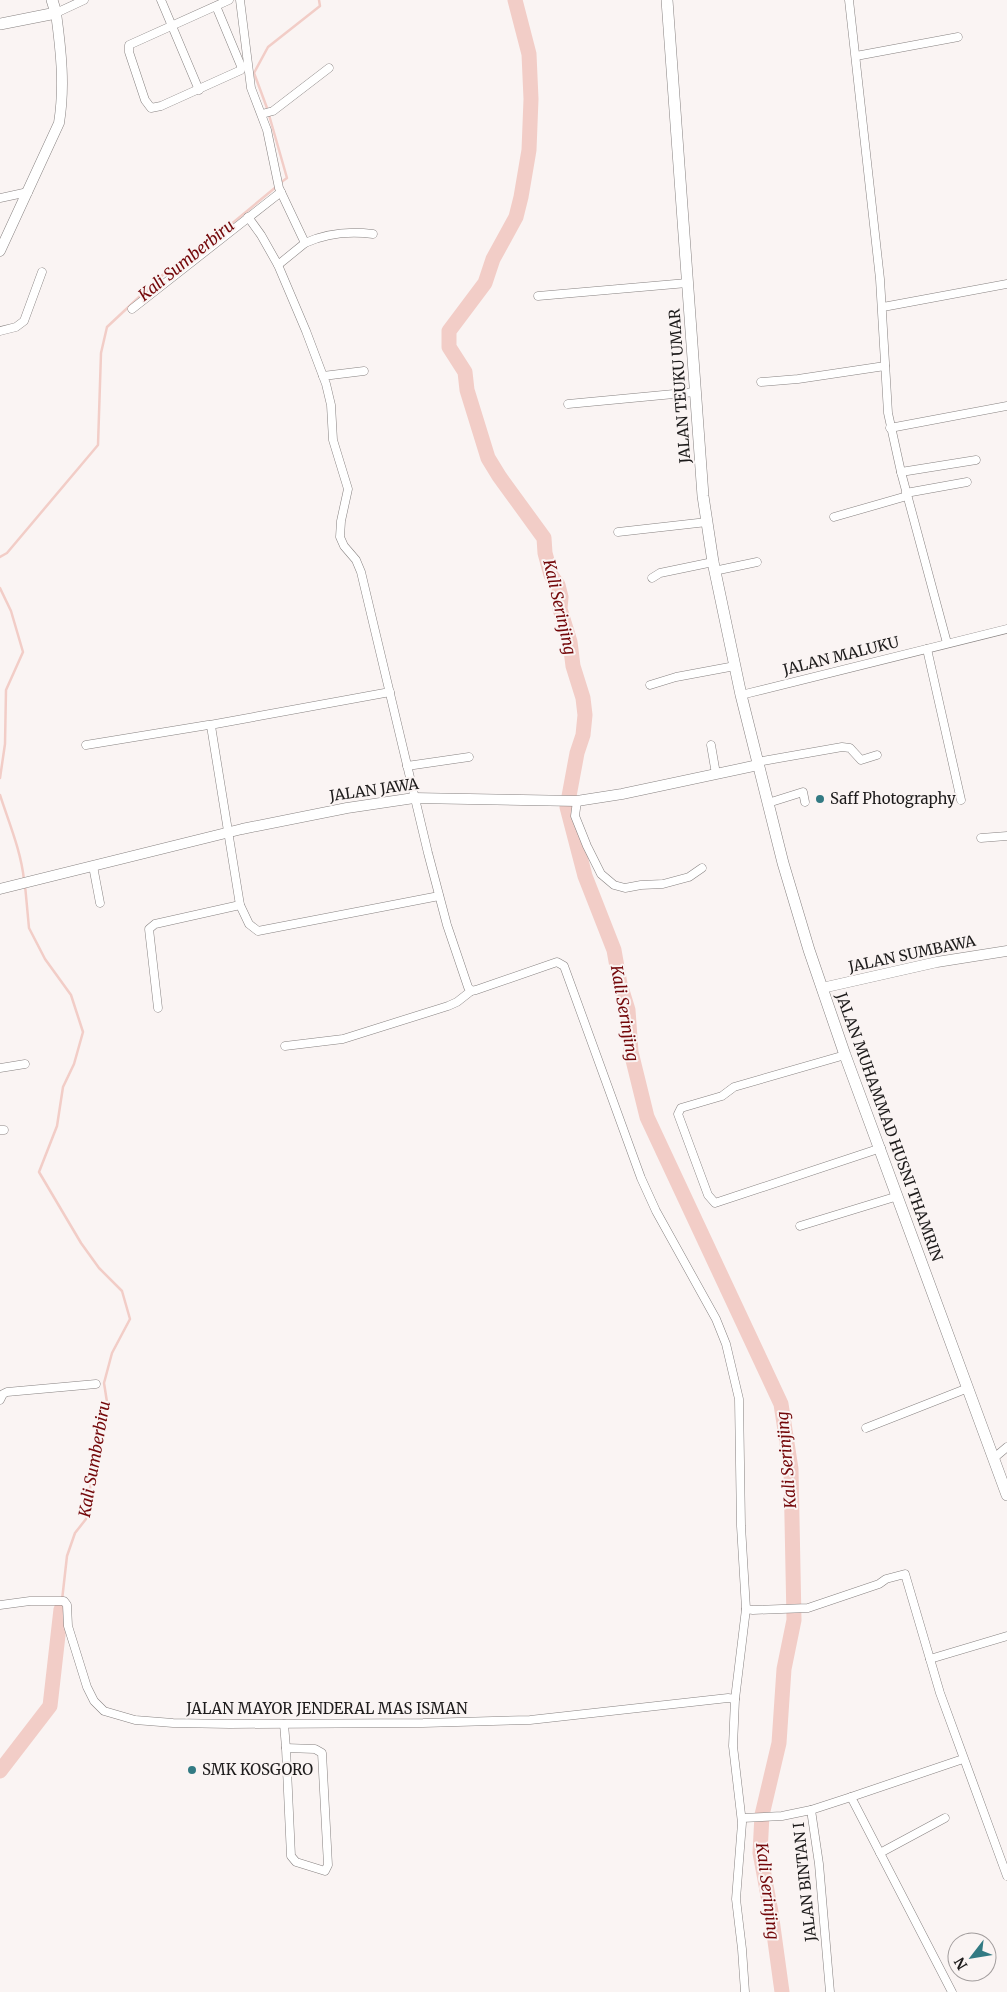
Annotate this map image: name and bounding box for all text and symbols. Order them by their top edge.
water label: Kali Sumberbiru [133,215,238,305]
street label: JALAN TEUKU UMAR [665,308,694,465]
water label: Kali Serinjing [539,556,581,657]
street label: JALAN MALUKU [780,632,901,679]
street label: JALAN JAWA [327,774,420,805]
place label: Saff Photography [830,789,956,808]
marker: Saff Photography [814,793,826,805]
street label: JALAN SUMBAWA [846,931,978,976]
water label: Kali Serinjing [607,962,643,1063]
street label: JALAN MUHAMMAD HUSNI THAMRIN [832,989,947,1264]
water label: Kali Sumberbiru [74,1399,114,1520]
water label: Kali Serinjing [772,1411,800,1510]
street label: JALAN MAYOR JENDERAL MAS ISMAN [185,1699,468,1718]
place label: SMK KOSGORO [202,1760,313,1779]
marker: SMK KOSGORO [186,1764,198,1776]
street label: JALAN BINTAN I [789,1822,820,1944]
water label: Kali Serinjing [752,1841,784,1941]
north arrow [947,1932,997,1982]
text: N [950,1954,971,1973]

